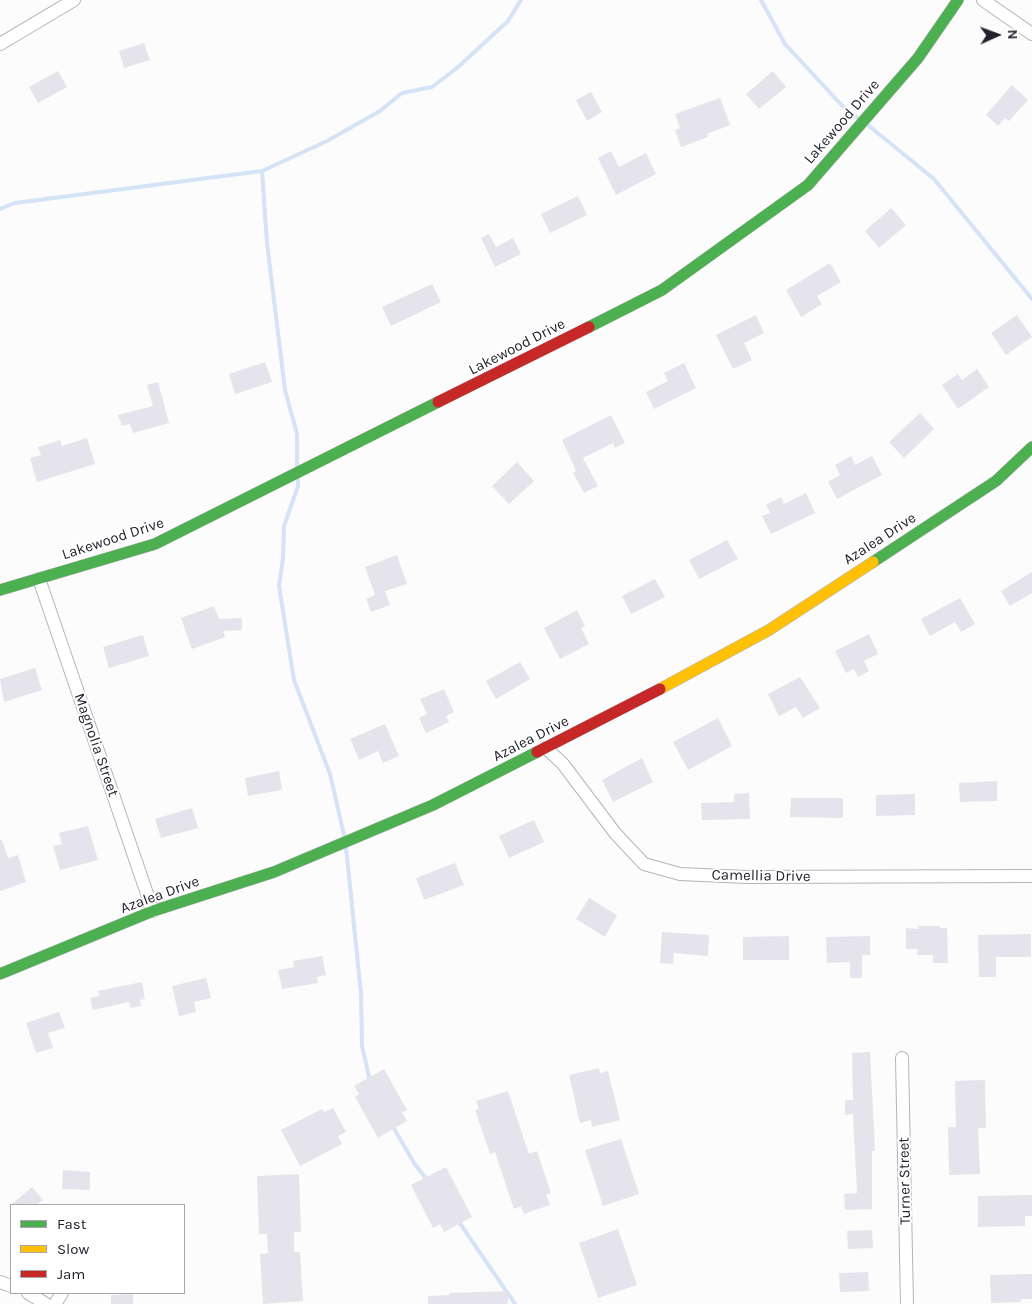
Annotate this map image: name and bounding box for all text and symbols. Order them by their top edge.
north arrow [972,10,1022,60]
text: N [1004,29,1021,40]
street label: Lakewood Drive [800,76,884,168]
street label: Lakewood Drive [466,315,568,379]
street label: Azalea Drive [840,509,920,569]
street label: Lakewood Drive [60,514,166,564]
street label: Magnolia Street [70,691,122,799]
street label: Azalea Drive [490,712,572,766]
street label: Camellia Drive [711,866,811,886]
street label: Azalea Drive [118,872,202,918]
street label: Turner Street [895,1137,915,1225]
legend [10,1204,185,1294]
text: Fast [57,1215,86,1233]
text: Slow [57,1240,89,1258]
text: Jam [57,1265,85,1283]

